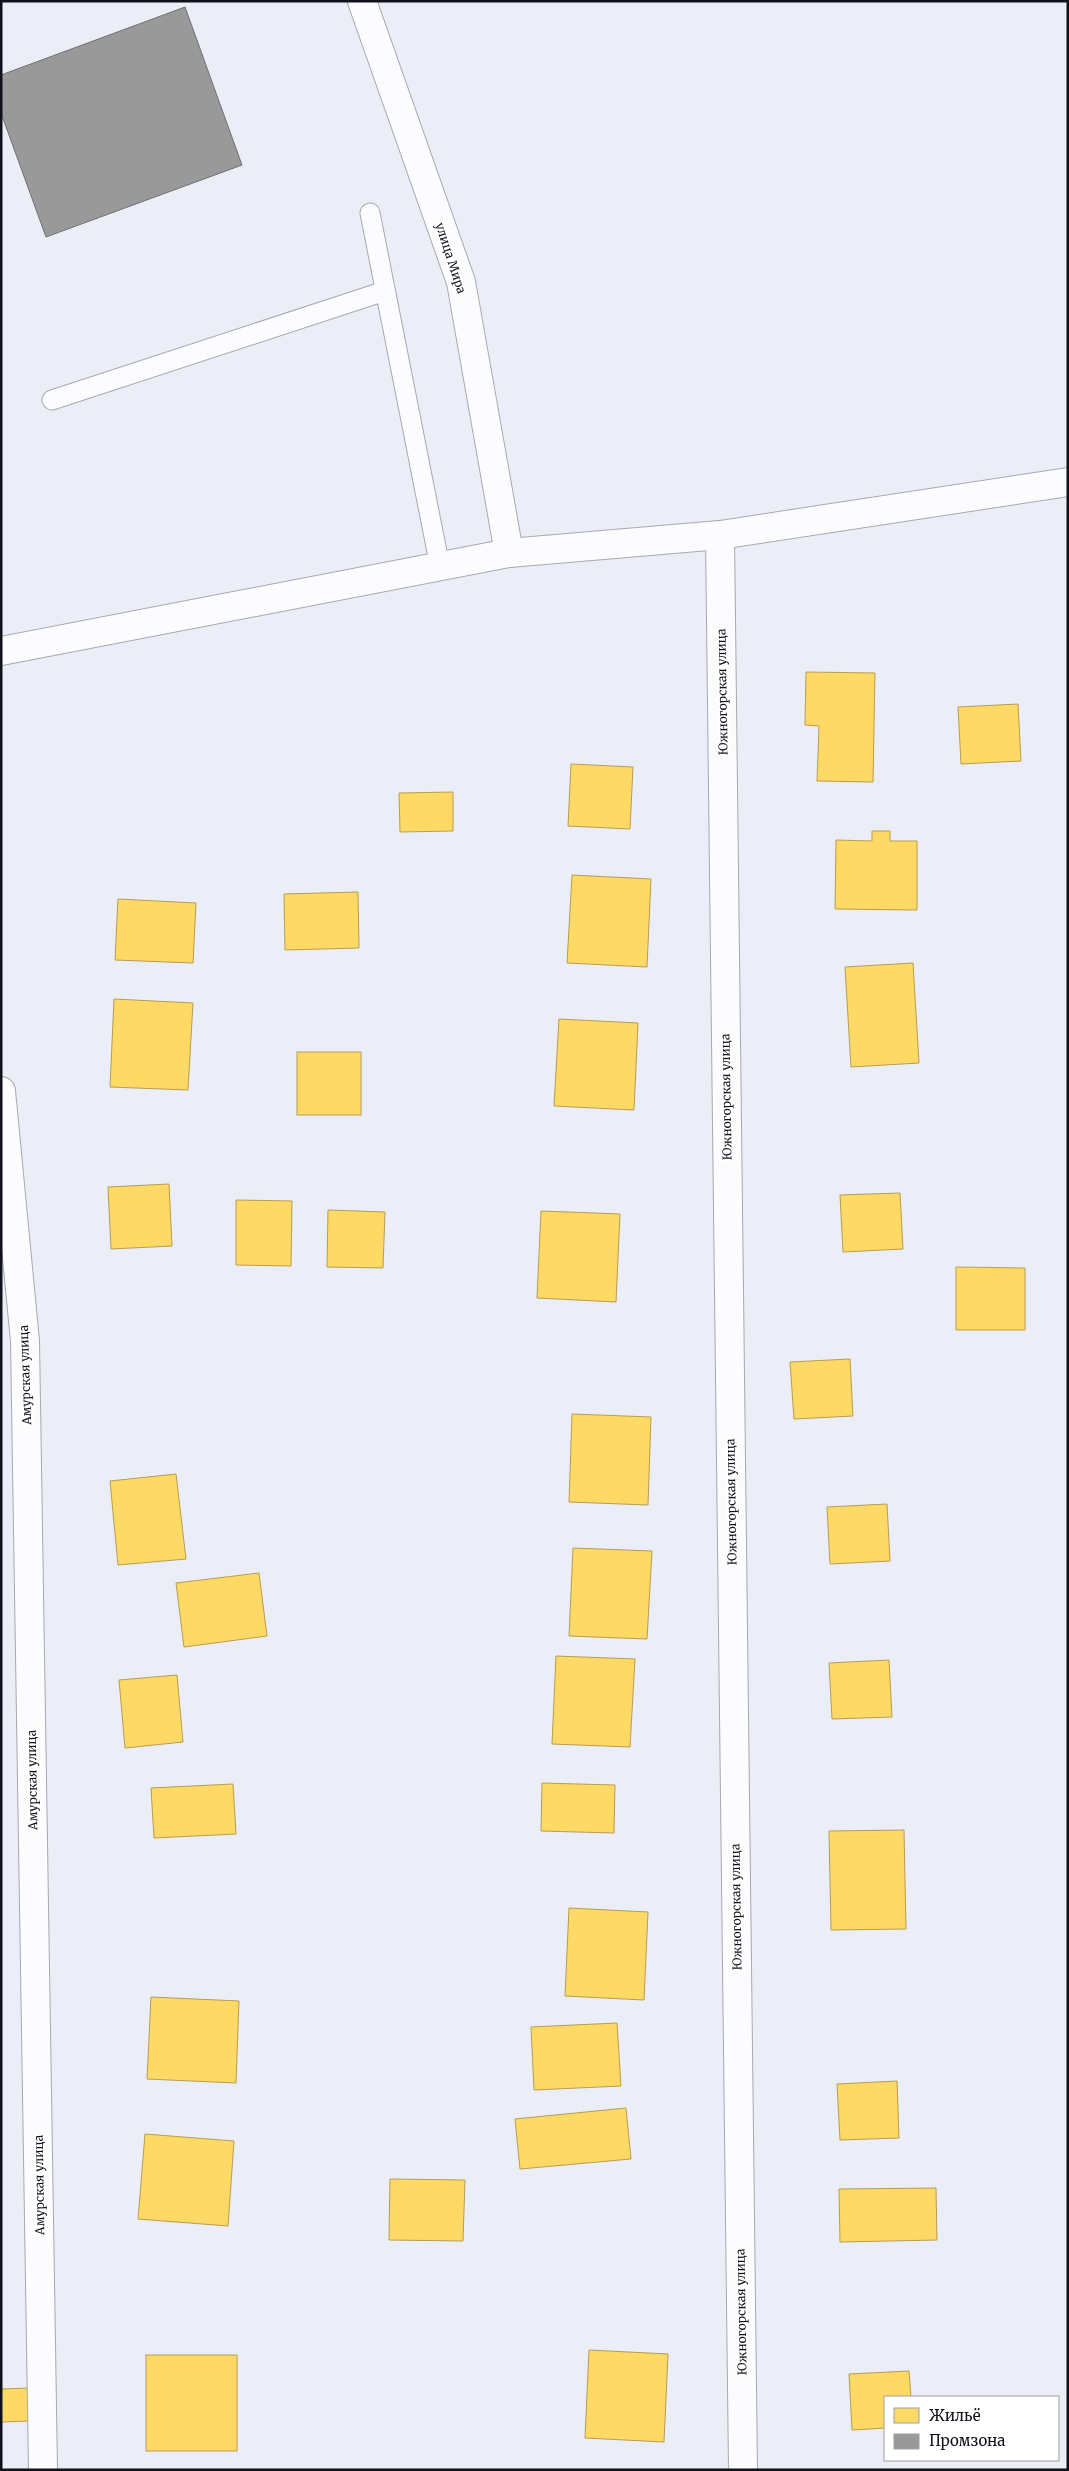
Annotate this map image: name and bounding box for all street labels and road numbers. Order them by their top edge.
street label: улица Мира [432,221,470,296]
street label: Южногорская улица [713,628,731,755]
street label: Южногорская улица [717,1033,735,1160]
street label: Амурская улица [16,1324,34,1426]
street label: Южногорская улица [722,1438,740,1565]
street label: Амурская улица [24,1729,40,1831]
street label: Южногорская улица [727,1843,745,1970]
street label: Амурская улица [31,2134,47,2236]
street label: Южногорская улица [732,2248,750,2375]

